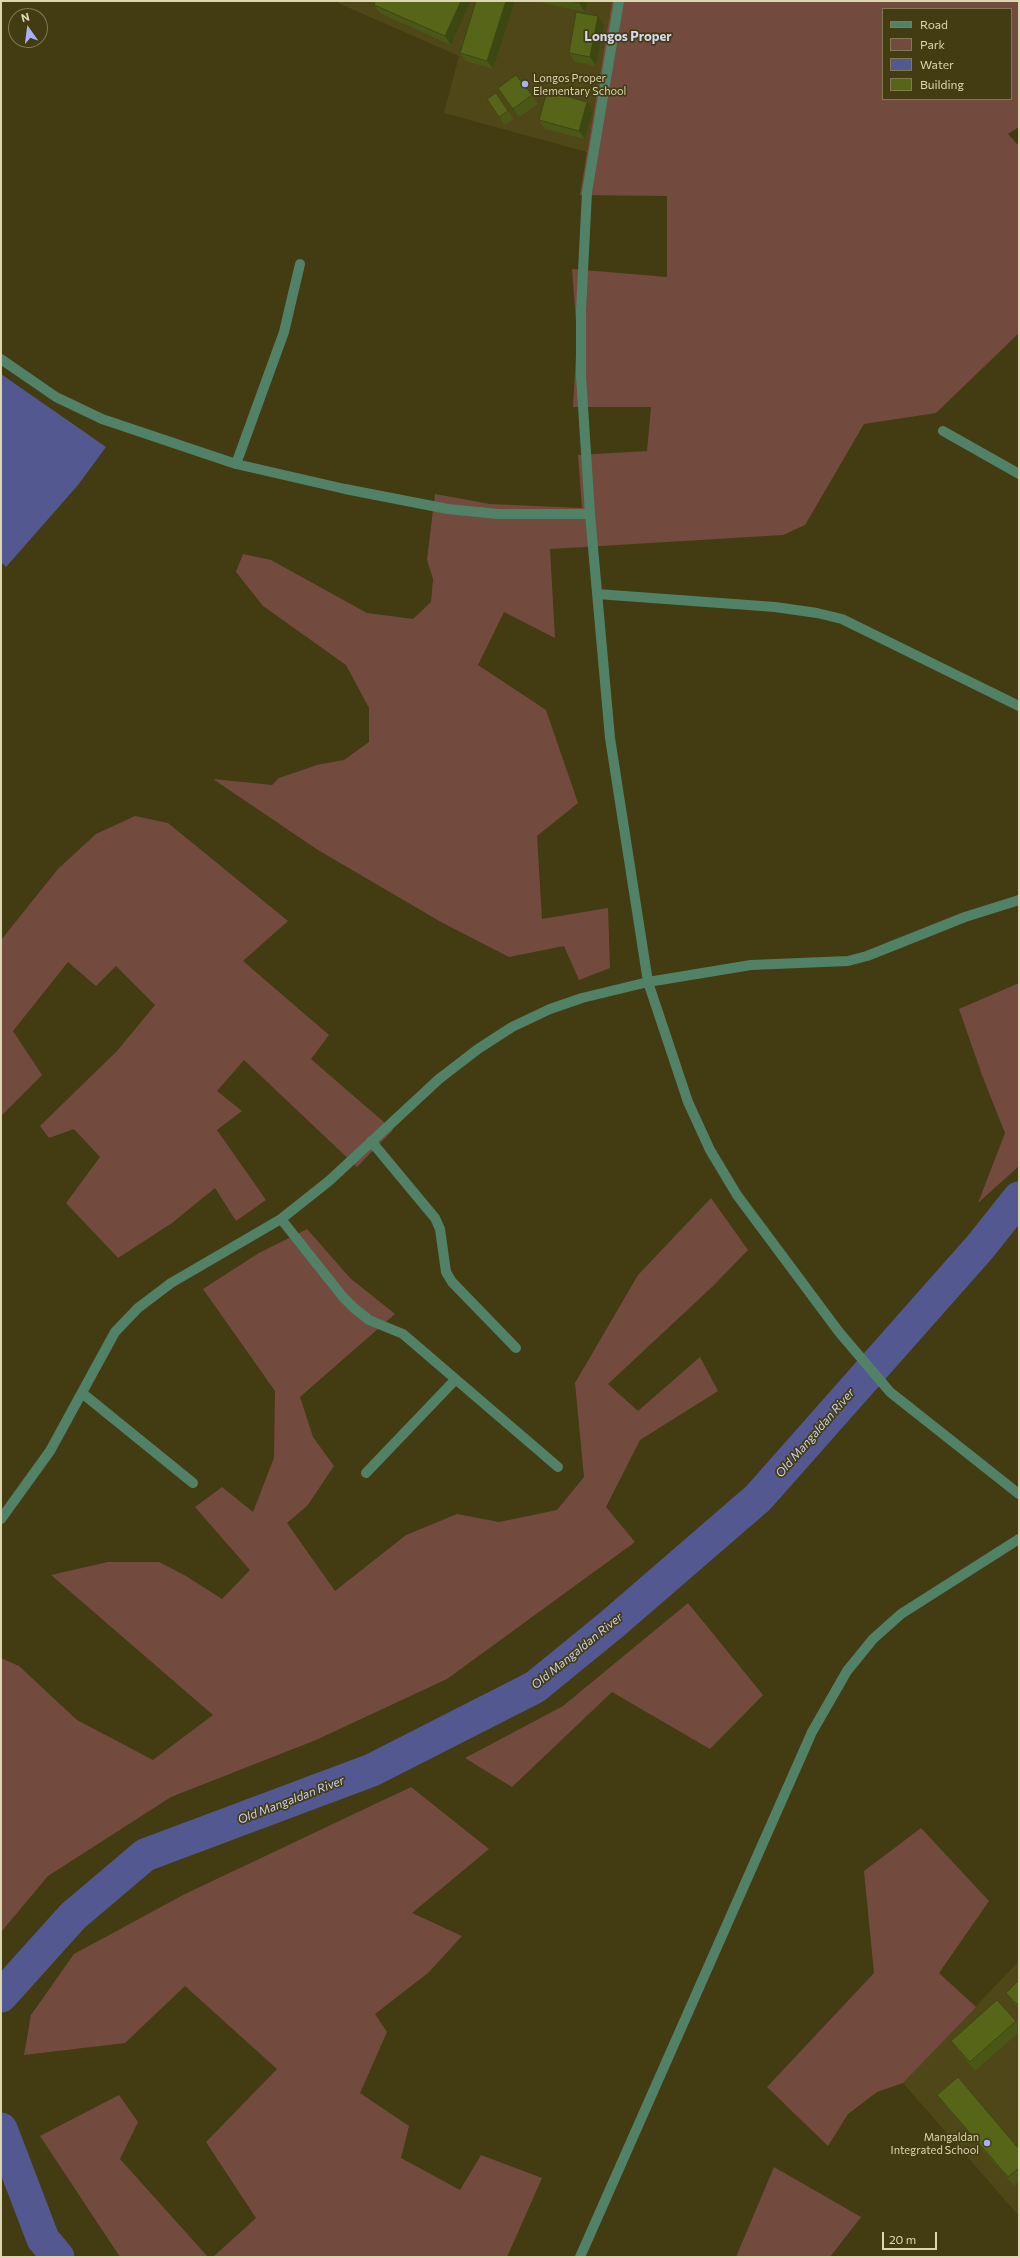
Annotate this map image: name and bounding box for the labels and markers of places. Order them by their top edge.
place label: Longos Proper Elementary School [533,71,626,97]
marker: Longos Proper Elementary School [520,79,530,89]
place label: Mangaldan Integrated School [891,2130,979,2156]
marker: Mangaldan Integrated School [982,2138,992,2148]

